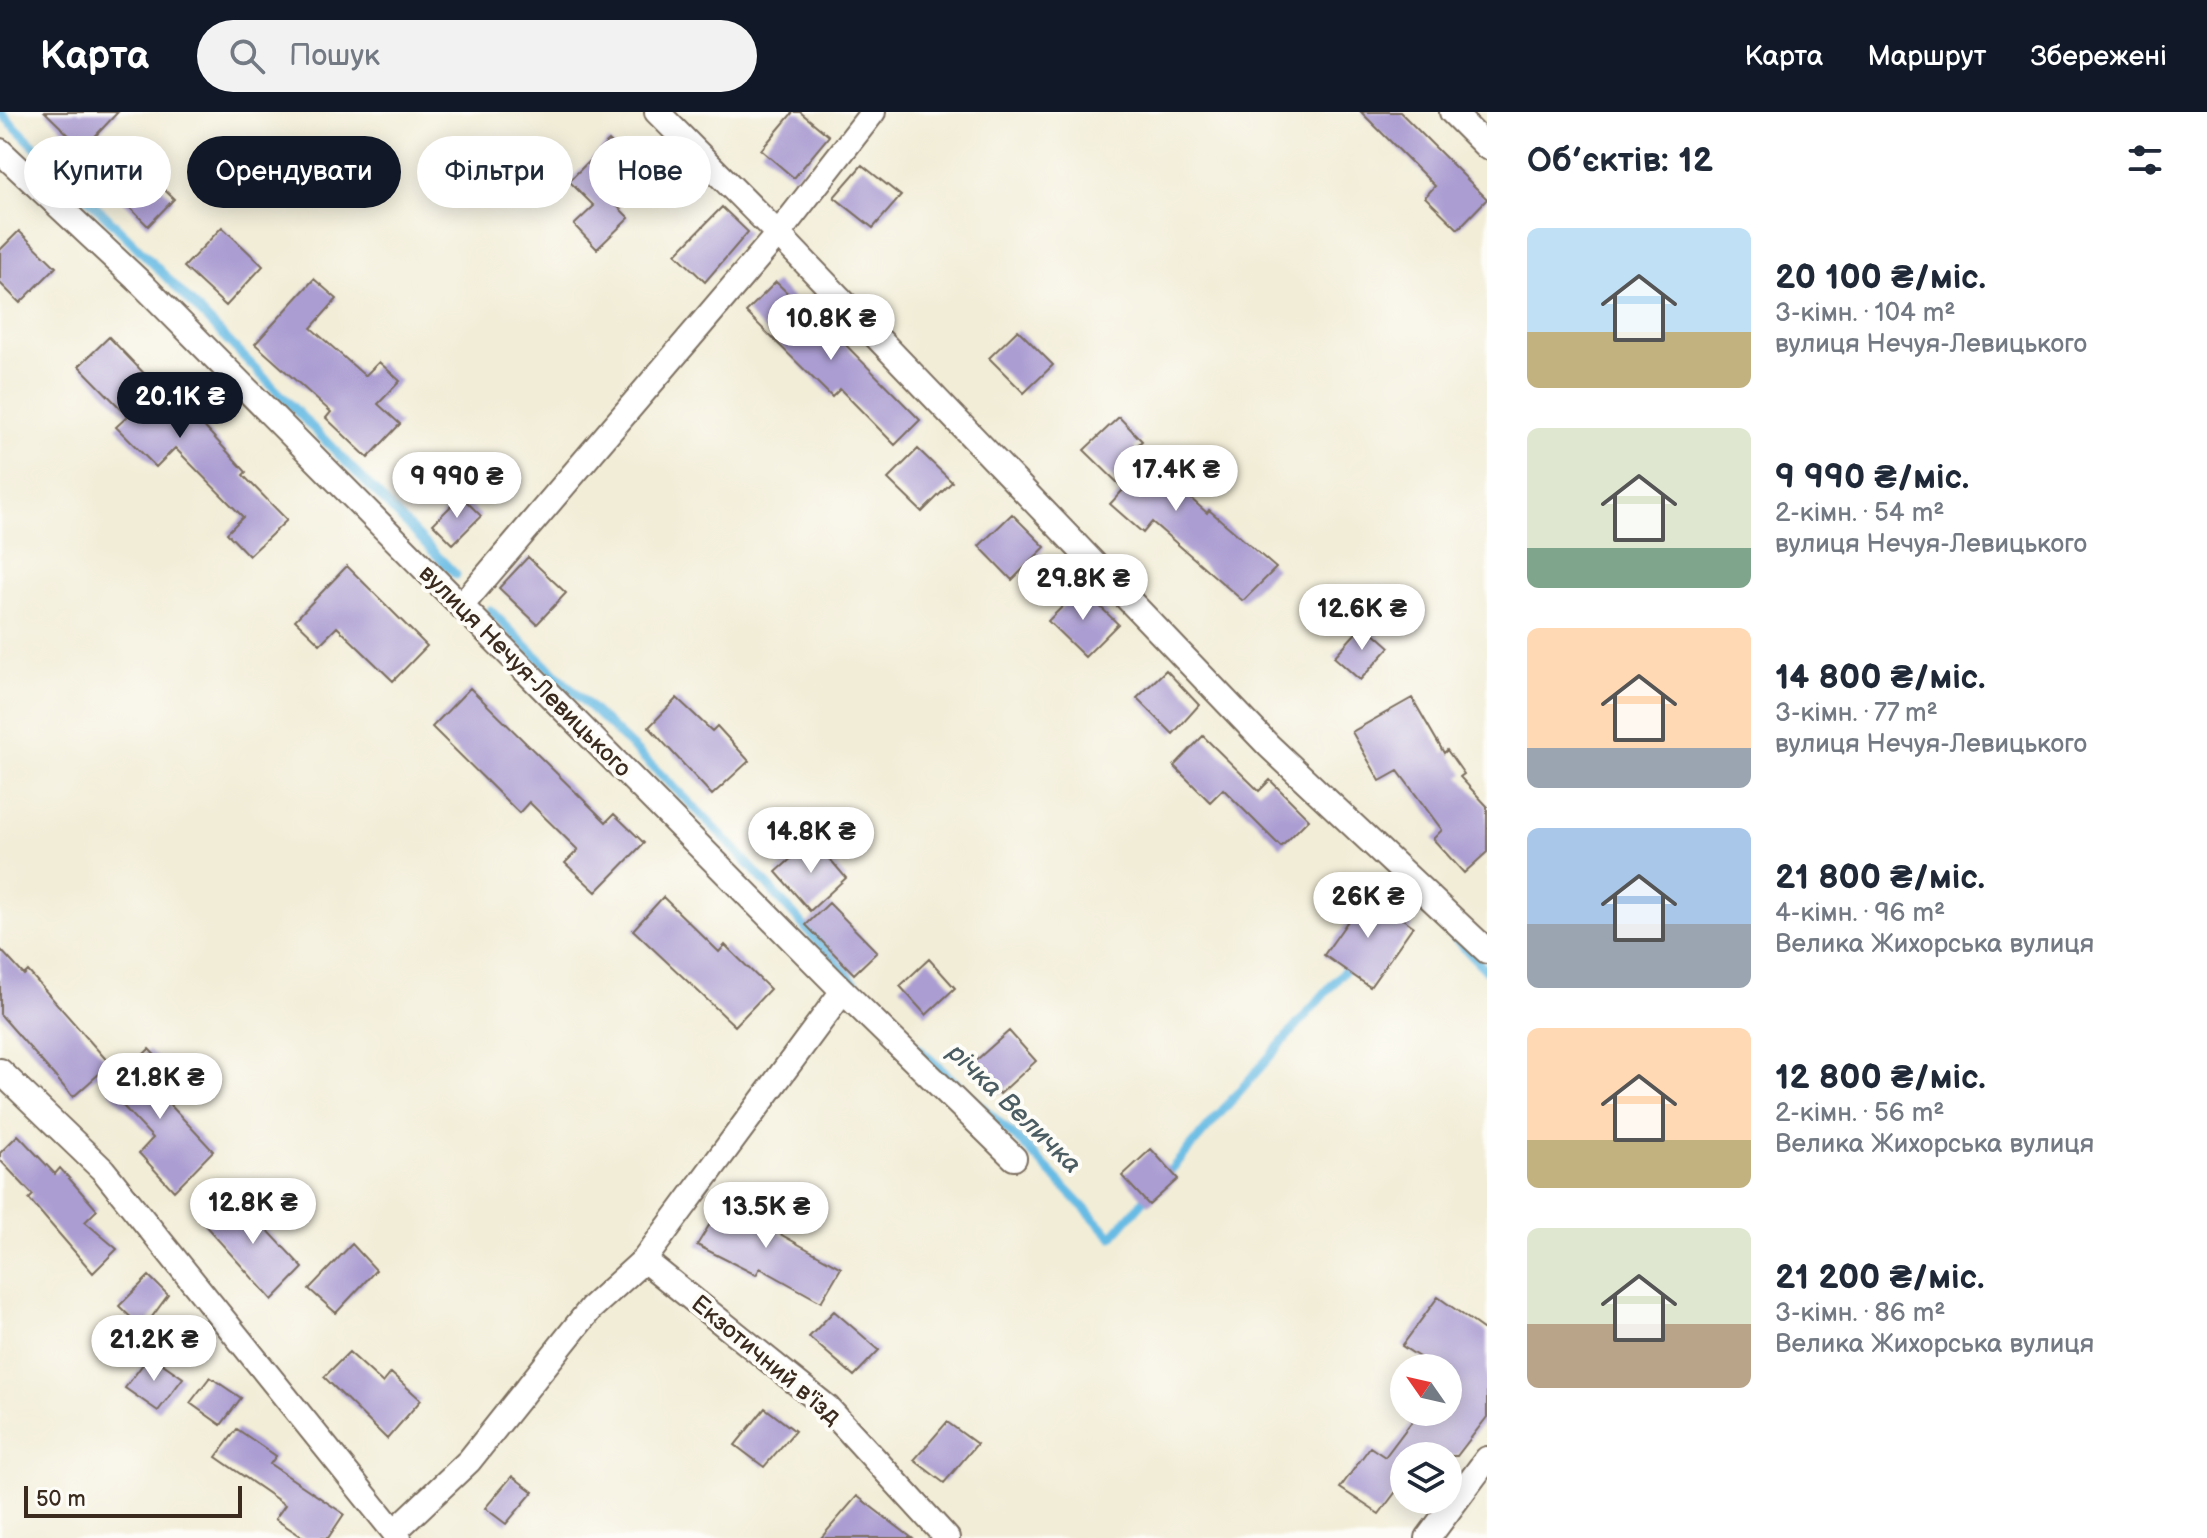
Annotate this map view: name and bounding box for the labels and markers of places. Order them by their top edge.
pin: 10.8K ₴ [757,294,905,362]
pin: 20.1K ₴ [106,372,254,440]
pin: 17.4K ₴ [1102,445,1250,513]
pin: 9 990 ₴ [383,452,531,520]
pin: 29.8K ₴ [1009,554,1157,622]
pin: 12.6K ₴ [1288,584,1436,652]
pin: 14.8K ₴ [737,807,885,875]
pin: 26K ₴ [1312,872,1424,940]
pin: 21.8K ₴ [86,1053,234,1121]
pin: 12.8K ₴ [179,1178,327,1246]
pin: 13.5K ₴ [692,1182,840,1250]
pin: 21.2K ₴ [80,1315,228,1383]

